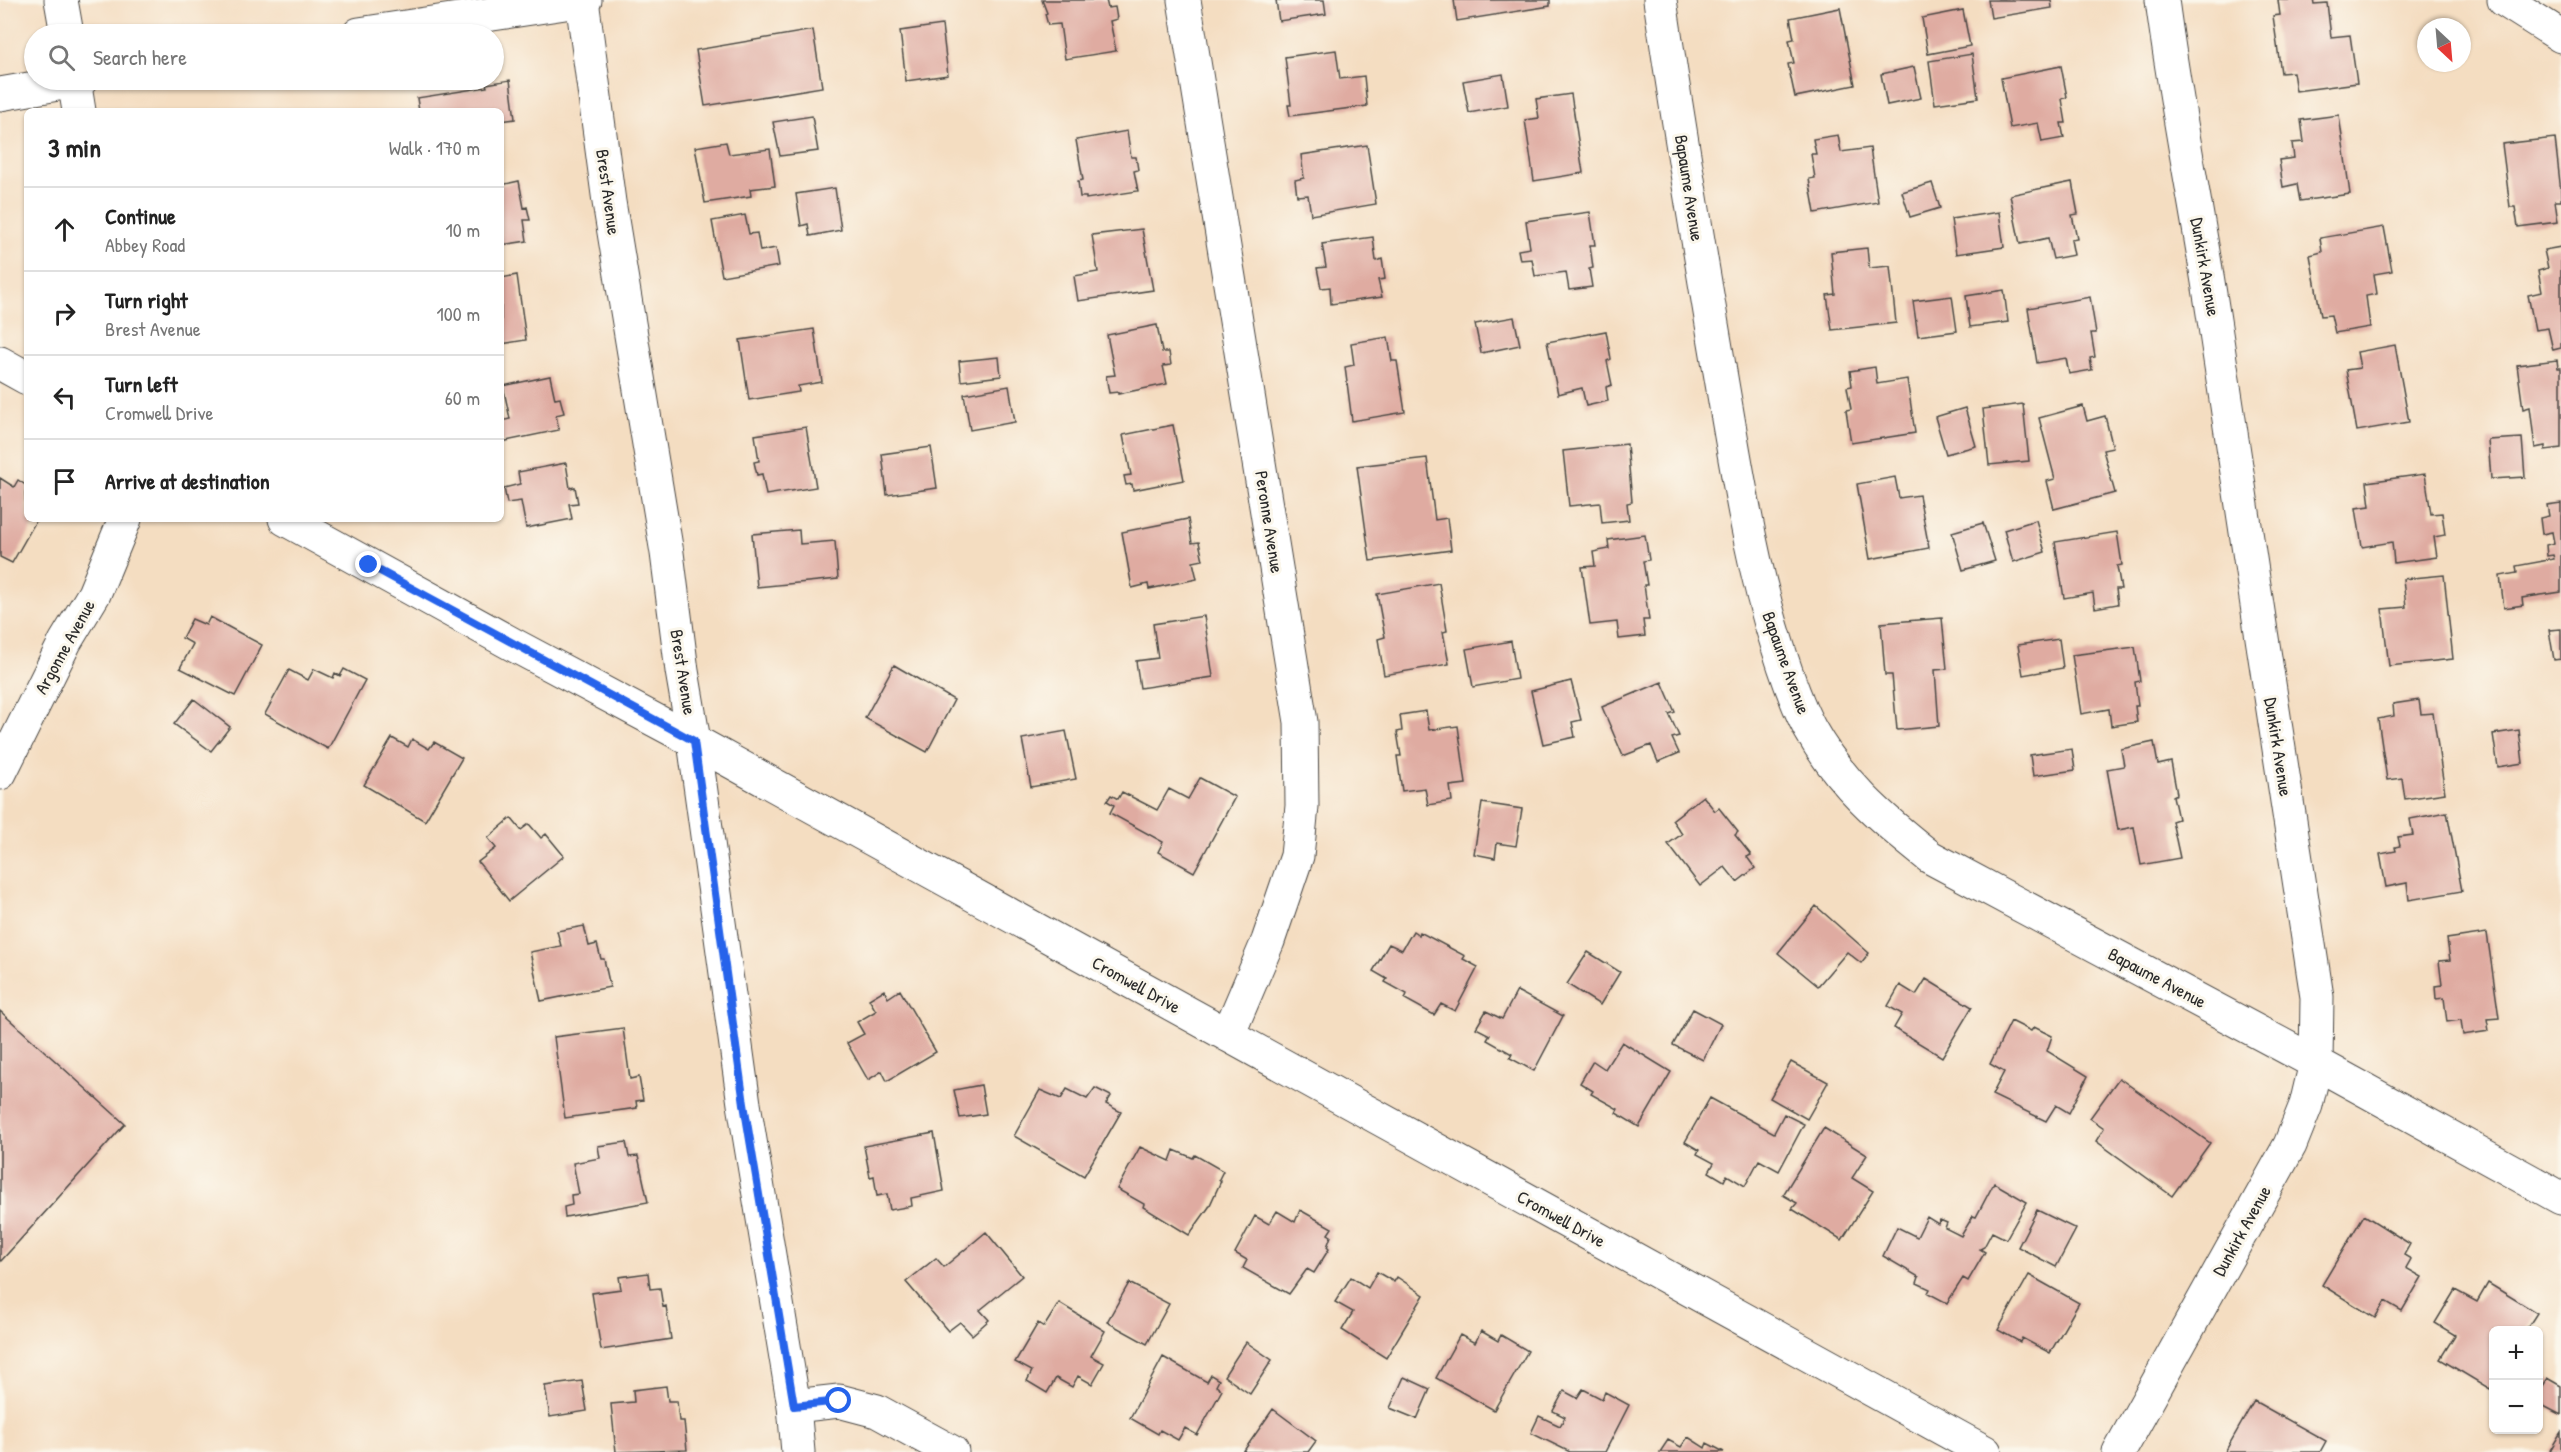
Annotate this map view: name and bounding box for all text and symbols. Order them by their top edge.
north arrow [2417,18,2471,72]
search box [24,24,504,90]
icon: search [45,41,78,74]
text: Search here [93,42,187,72]
text: 3 min [48,130,101,165]
street label: Bapaume Avenue [1669,133,1710,243]
text: Walk · 170 m [389,134,480,161]
street label: Brest Avenue [590,148,627,236]
text: Continue [105,201,176,231]
icon: ahead [48,213,81,246]
text: 10 m [446,216,480,243]
street label: Dunkirk Avenue [2185,216,2226,318]
text: Abbey Road [105,231,185,258]
text: Turn right [105,285,188,315]
icon: right [48,297,81,330]
text: 100 m [437,300,480,327]
text: Brest Avenue [105,315,201,342]
text: Turn left [105,369,178,399]
icon: left [48,381,81,414]
text: 60 m [445,384,480,411]
text: Cromwell Drive [105,399,213,426]
icon: arrive [48,465,81,498]
text: Arrive at destination [105,466,270,496]
street label: Peronne Avenue [1249,469,1290,575]
route end [355,551,381,577]
street label: Argonne Avenue [28,595,101,698]
street label: Bapaume Avenue [1756,608,1817,718]
street label: Brest Avenue [664,627,703,716]
street label: Dunkirk Avenue [2258,696,2299,798]
street label: Bapaume Avenue [2104,941,2210,1014]
street label: Cromwell Drive [1088,950,1185,1019]
street label: Dunkirk Avenue [2206,1181,2277,1280]
street label: Cromwell Drive [1513,1184,1610,1253]
map controls [2489,1326,2543,1434]
button: + [2489,1326,2543,1380]
button: − [2489,1380,2543,1434]
route start [825,1387,851,1413]

